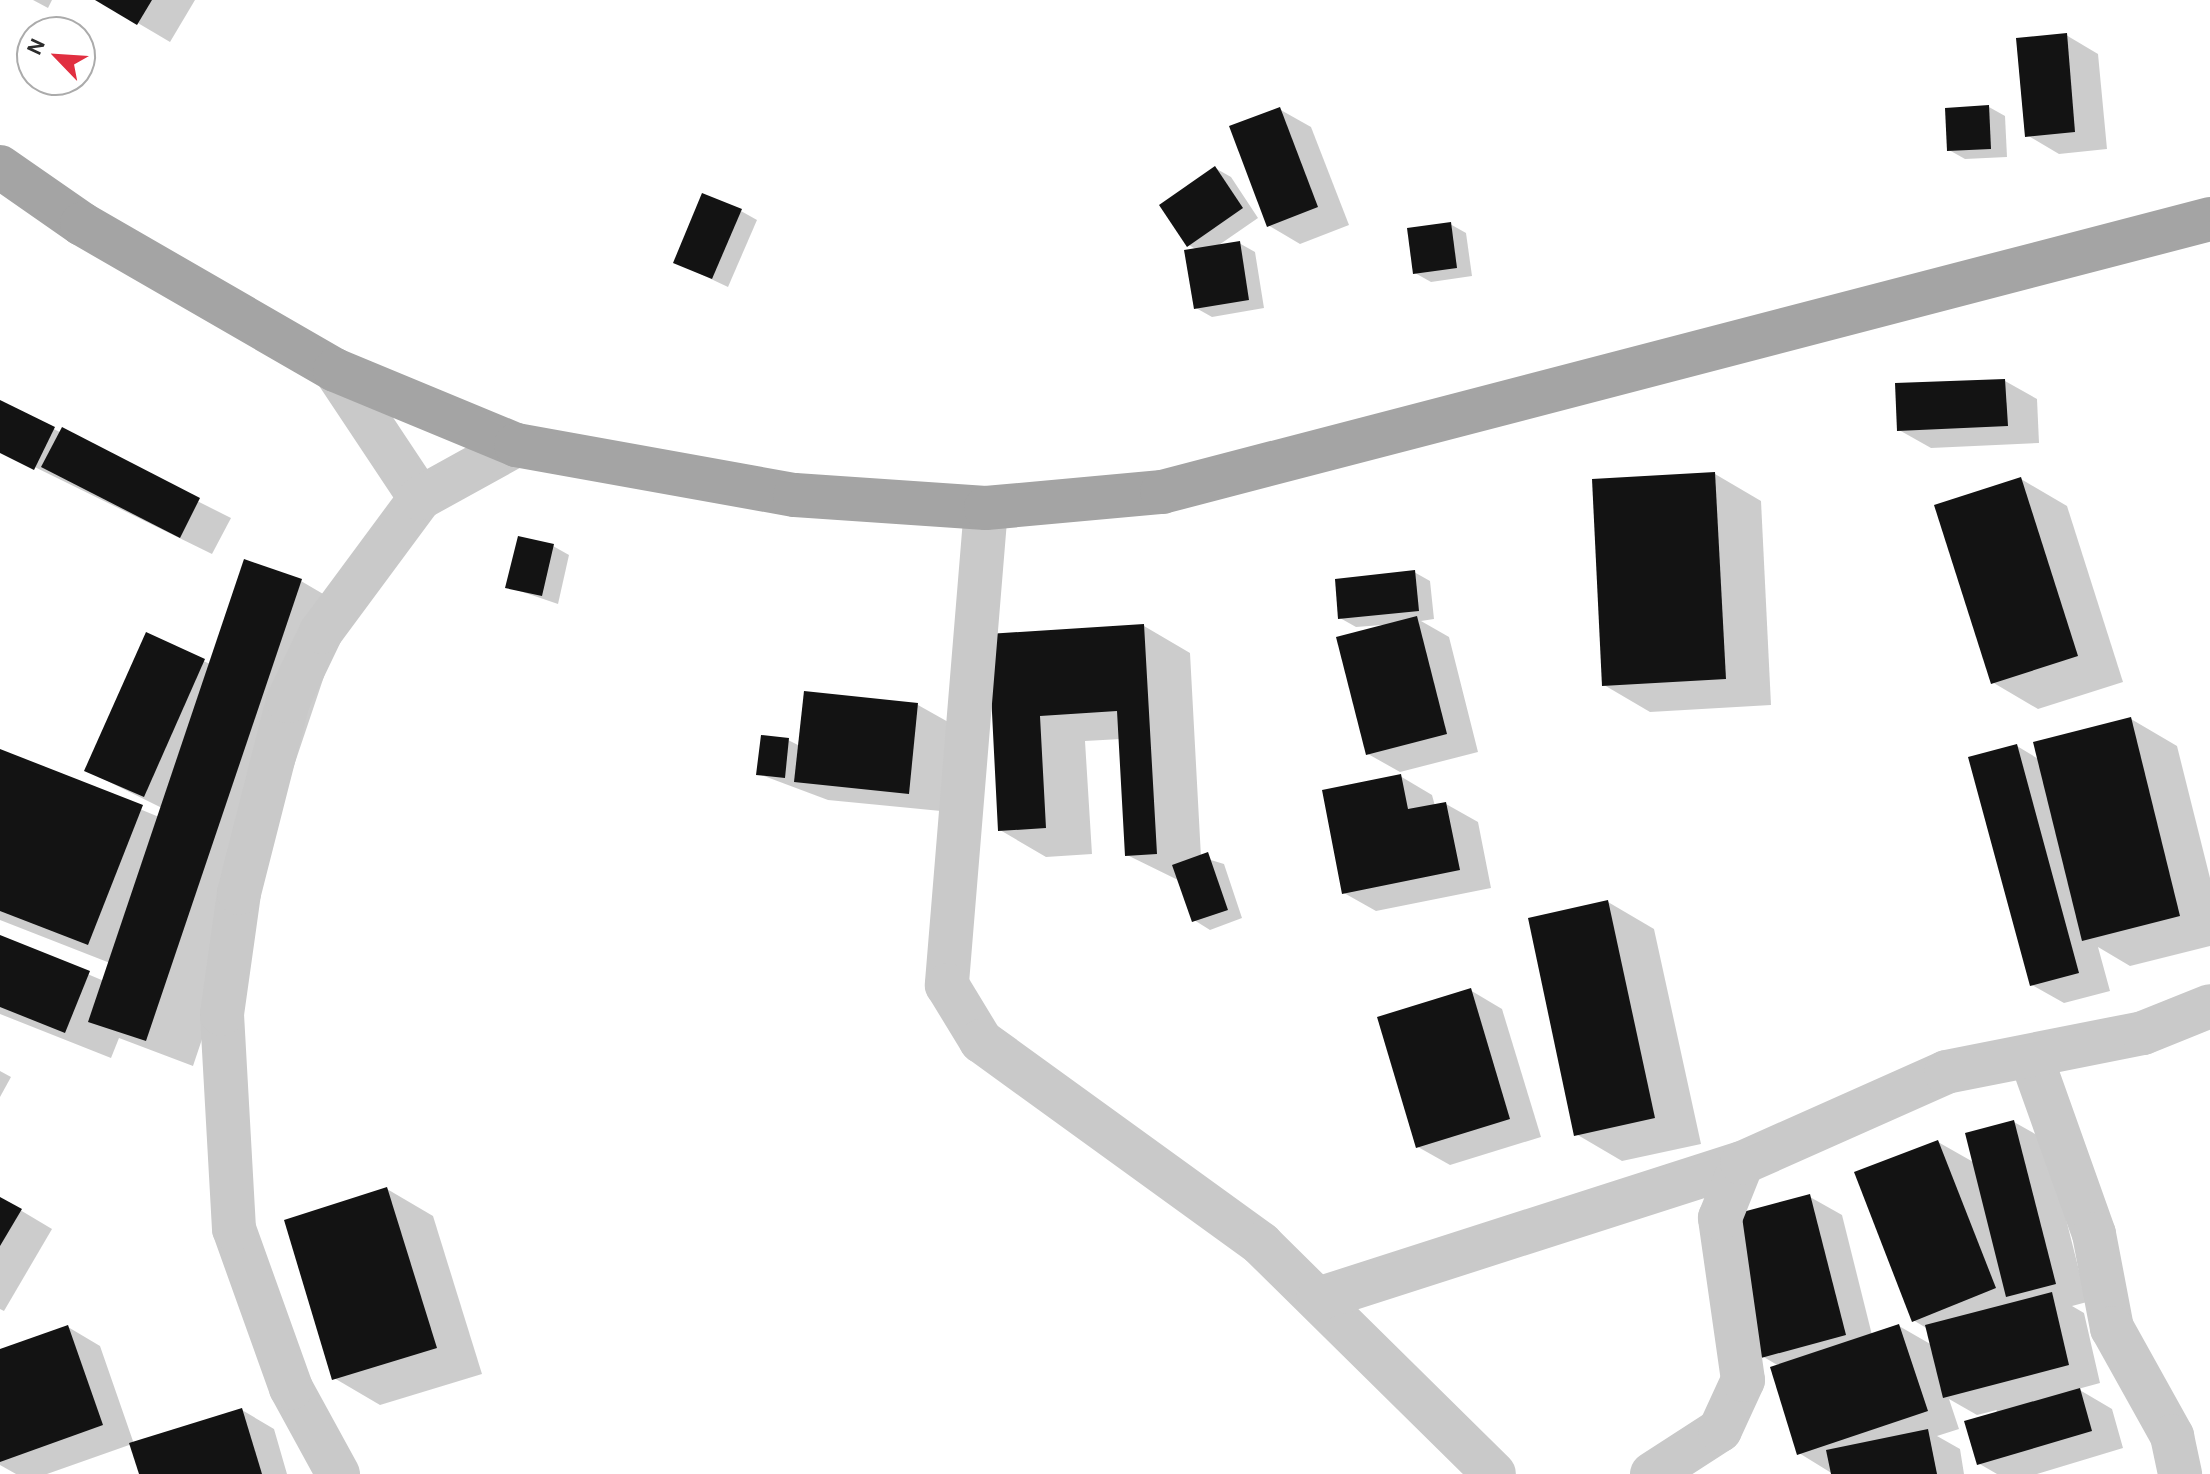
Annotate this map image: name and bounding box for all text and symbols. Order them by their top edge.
north arrow [16,16,96,96]
text: N [21,34,51,59]

